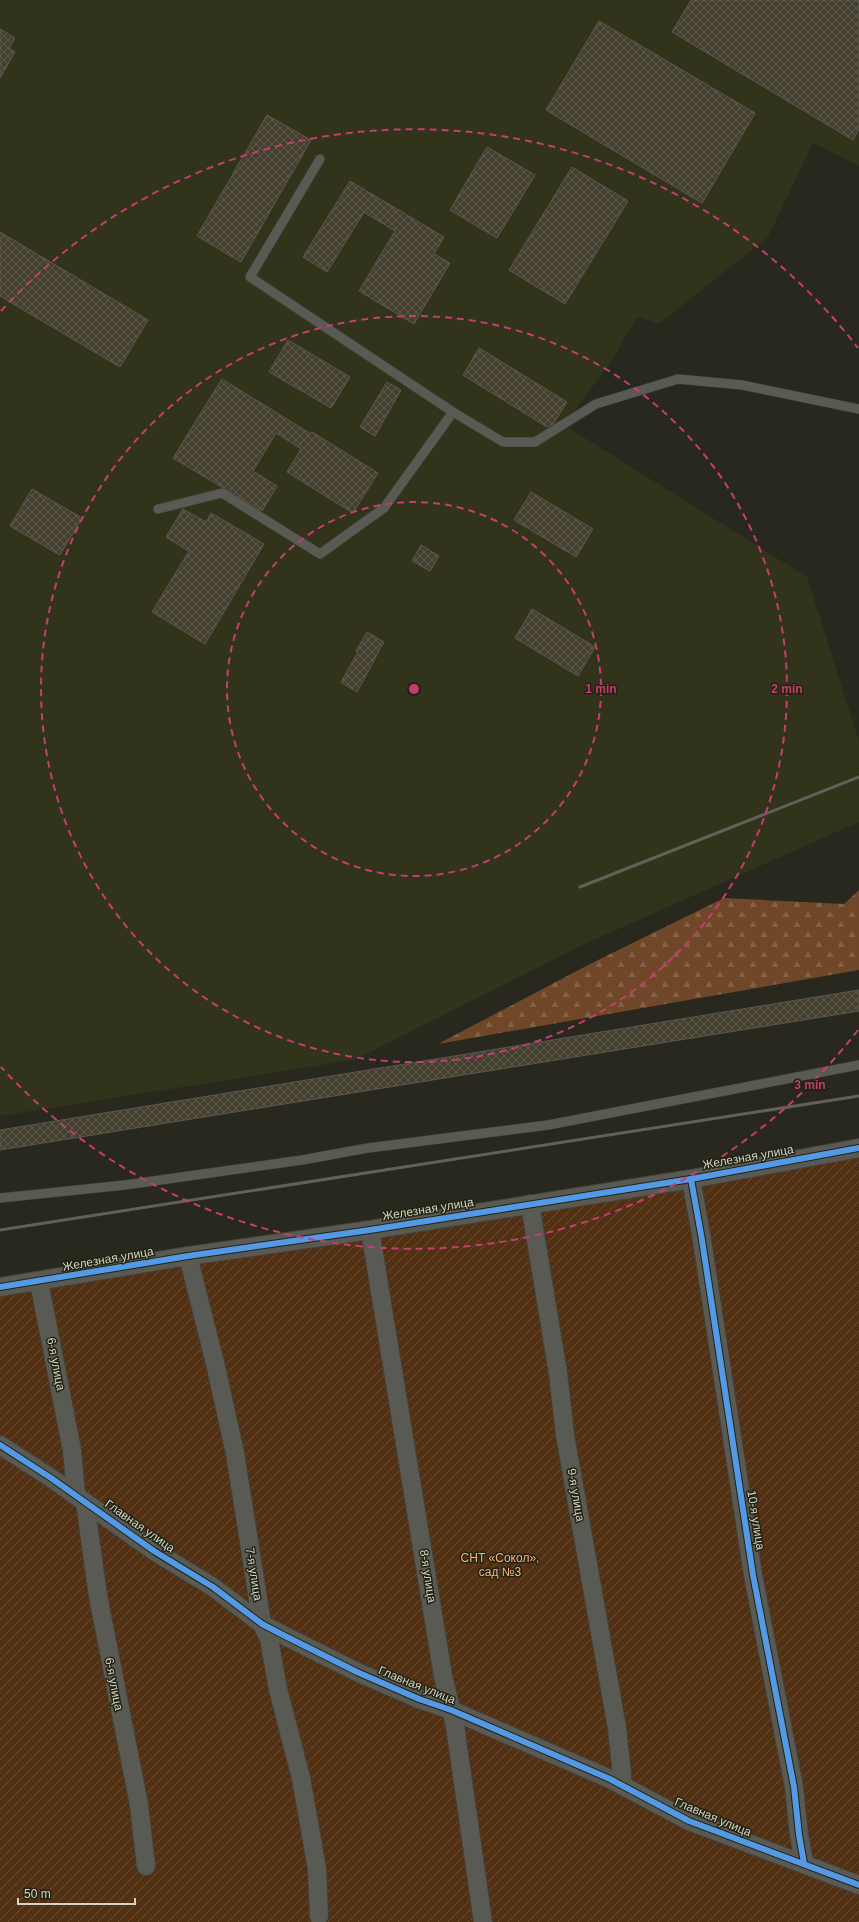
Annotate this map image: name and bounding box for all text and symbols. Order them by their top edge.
centre of rings [407,682,421,696]
text: 1 min [585,682,617,696]
text: 2 min [771,682,803,696]
text: 3 min [794,1078,826,1092]
street label: Железная улица [701,1142,795,1172]
street label: Железная улица [381,1195,475,1223]
street label: Железная улица [61,1244,155,1274]
street label: 6-я улица [44,1336,68,1392]
street label: 9-я улица [564,1467,588,1523]
street label: 10-я улица [744,1489,768,1551]
street label: Главная улица [102,1497,178,1555]
street label: 7-я улица [243,1546,265,1602]
street label: 8-я улица [417,1548,439,1604]
park label: СНТ «Сокол», сад №3 [461,1551,539,1579]
street label: 6-я улица [102,1656,126,1712]
street label: Главная улица [376,1663,458,1707]
street label: Главная улица [673,1795,754,1840]
scale bar [18,1880,135,1906]
text: 50 m [24,1887,51,1901]

